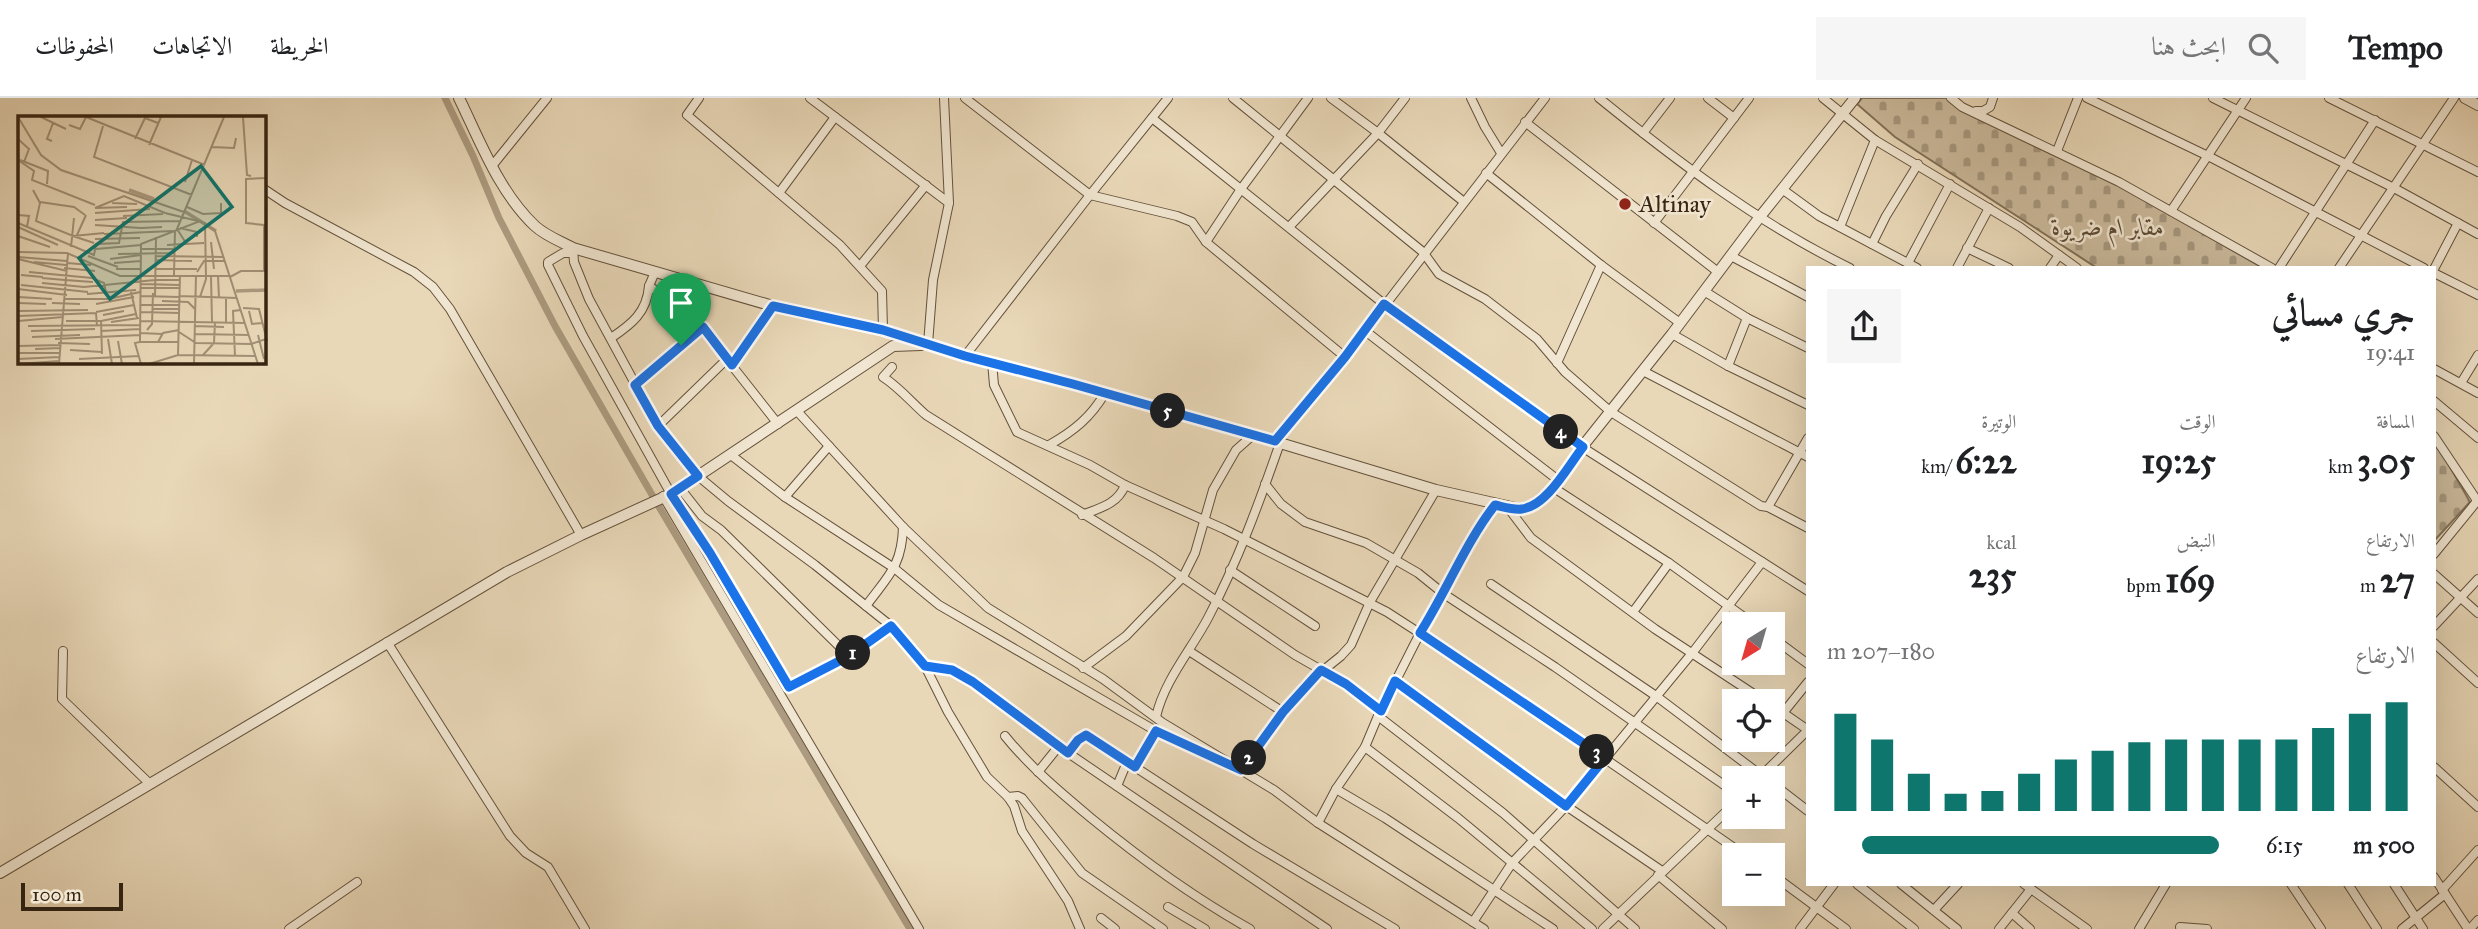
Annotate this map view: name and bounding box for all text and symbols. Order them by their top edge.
search box [1816,17,2306,80]
text: Tempo [2348,28,2443,68]
icon: search [2244,29,2282,67]
text: ابحث هنا [2151,30,2226,62]
text: المحفوظات [35,31,114,61]
text: الاتجاهات [152,31,232,61]
text: الخريطة [270,31,329,61]
inset map [18,116,266,364]
place label: Altinay [1638,189,1711,219]
marker: Altinay [1617,196,1633,212]
park label: مقابر ام ضريوة [2051,212,2164,248]
pin [651,273,711,345]
icon: arrive [662,284,700,322]
button: share [1827,289,1901,363]
text: جري مسائي [2271,289,2415,335]
text: 19:41 [2366,338,2415,366]
pin: 5 [1150,394,1186,428]
text: 5 [1163,399,1172,422]
text: الوتيرة [1981,410,2016,433]
text: الوقت [2179,410,2216,433]
text: المسافة [2376,410,2415,433]
pin: 4 [1544,414,1578,450]
text: 4 [1555,420,1566,443]
text: 6:22 [1955,440,2016,483]
text: 19:25 [2141,440,2216,483]
text: 3.05 [2357,440,2415,483]
text: /km [1921,455,1955,478]
text: km [2328,455,2357,478]
text: النبض [2177,529,2216,552]
text: الارتفاع [2366,529,2415,552]
text: kcal [1986,531,2016,554]
text: 235 [1969,554,2016,597]
text: 169 [2165,559,2216,602]
text: 27 [2380,559,2415,602]
text: bpm [2126,574,2165,597]
text: m [2360,574,2380,597]
north arrow [1722,612,1785,676]
map controls [1722,612,1785,906]
pin: 1 [836,636,870,670]
text: 180–207 m [1827,637,1935,665]
text: 1 [849,641,856,664]
text: الارتفاع [2355,641,2415,669]
button: locate [1722,689,1785,752]
pin: 3 [1580,734,1614,770]
pin: 2 [1232,740,1266,776]
text: 3 [1593,740,1600,763]
text: 2 [1244,746,1253,769]
button: + [1722,766,1785,829]
text: 6:15 [2266,831,2303,859]
text: 500 m [2353,831,2415,859]
button: − [1722,843,1785,906]
scale bar [21,880,122,912]
text: 100 m [32,883,82,906]

